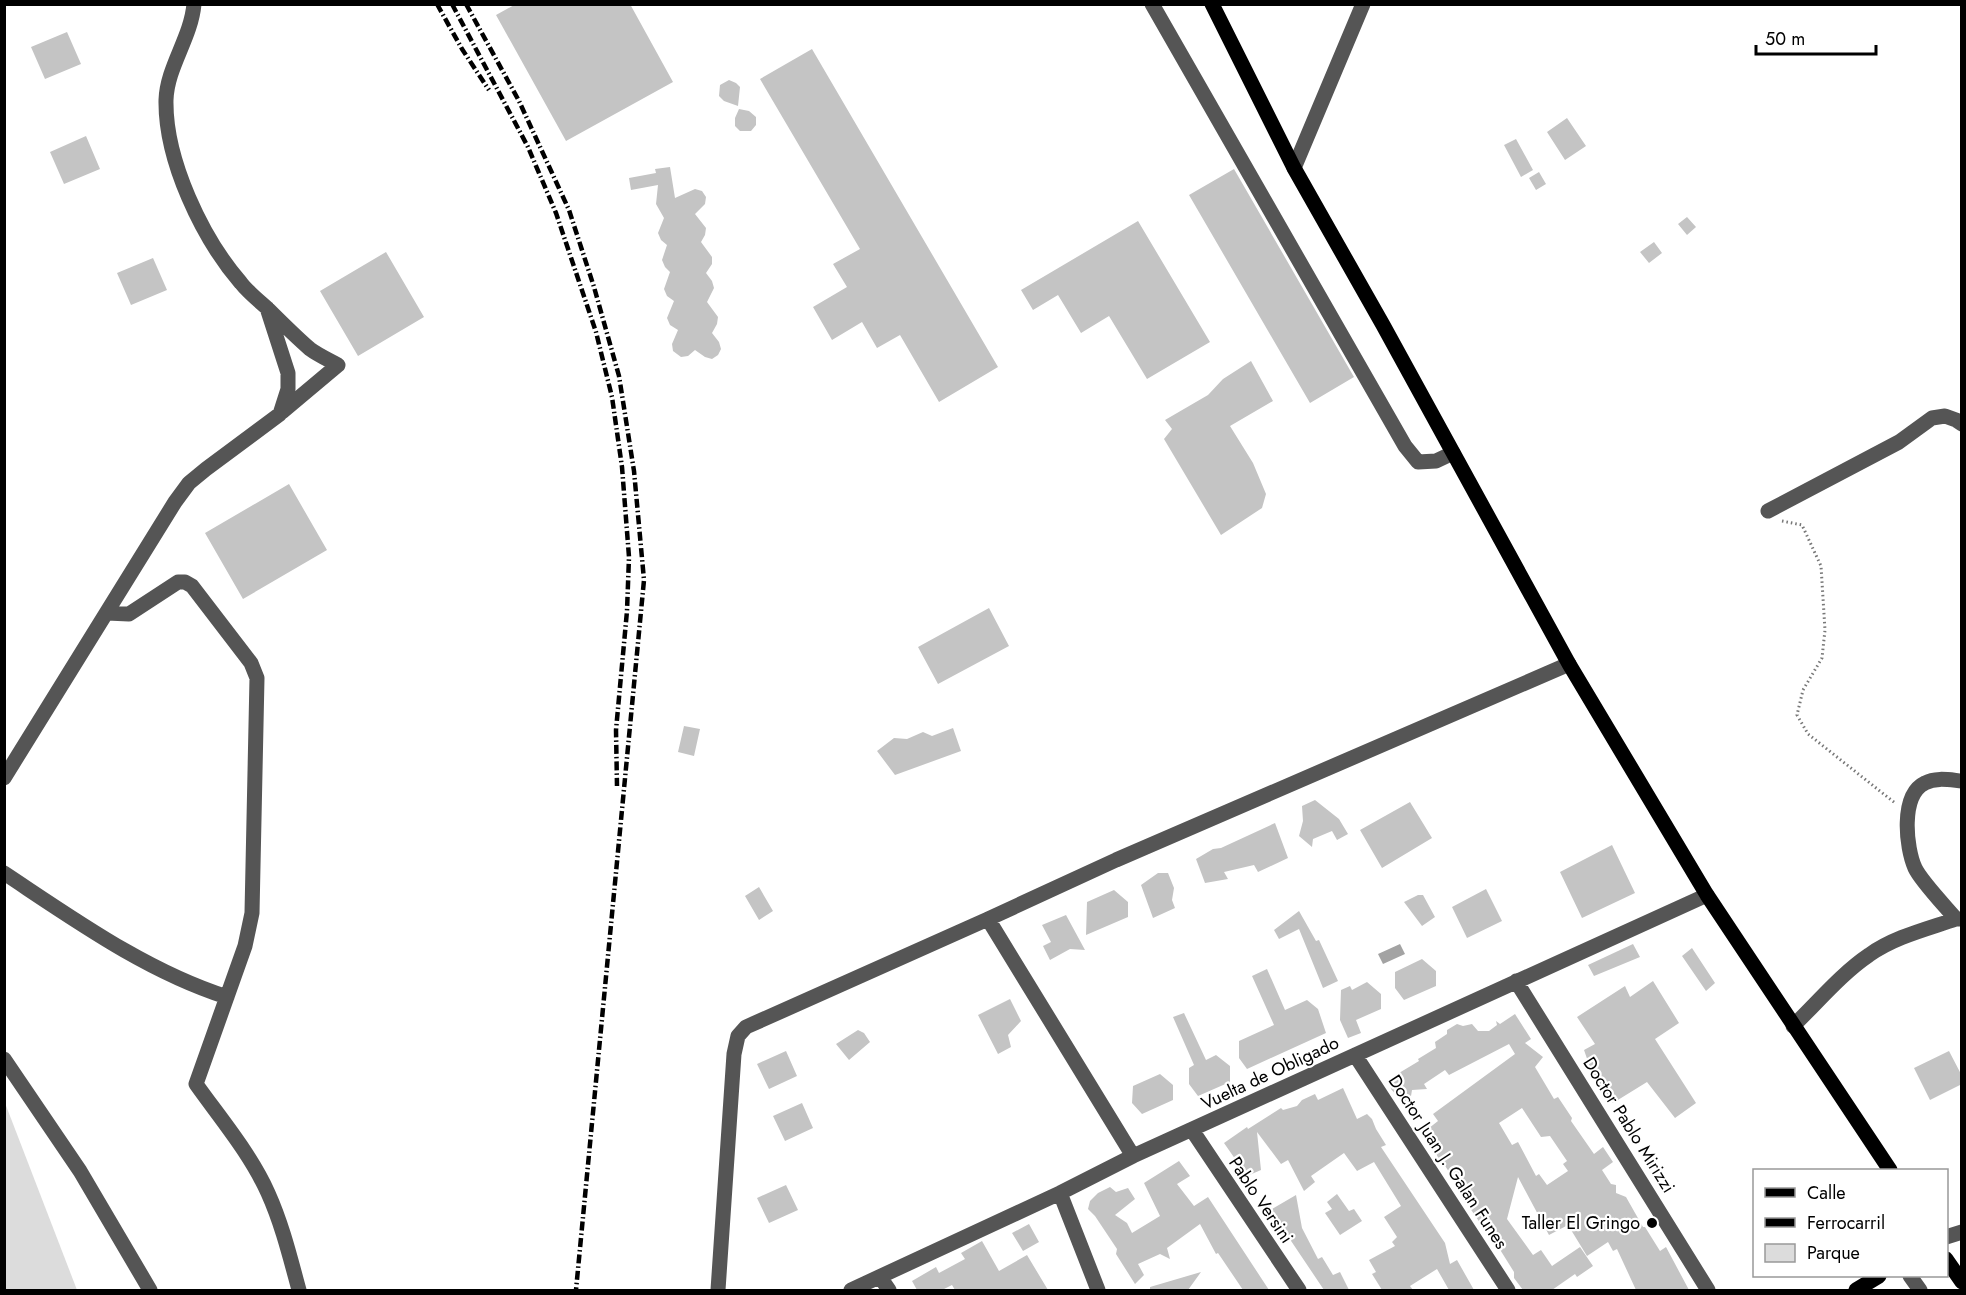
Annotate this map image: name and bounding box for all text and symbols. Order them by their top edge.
scale bar [1756,18,1876,56]
text: 50 m [1765,26,1805,52]
street label: Vuelta de Obligado [1197,1030,1343,1116]
street label: Doctor Pablo Mirizzi [1577,1052,1681,1198]
street label: Doctor Juan J. Galan Funes [1382,1070,1514,1254]
street label: Pablo Versini [1222,1151,1300,1249]
legend [1753,1169,1948,1277]
text: Calle [1807,1180,1846,1206]
place label: Taller El Gringo [1522,1210,1640,1236]
text: Ferrocarril [1807,1210,1885,1236]
marker: Taller El Gringo [1645,1216,1659,1230]
text: Parque [1807,1240,1860,1266]

